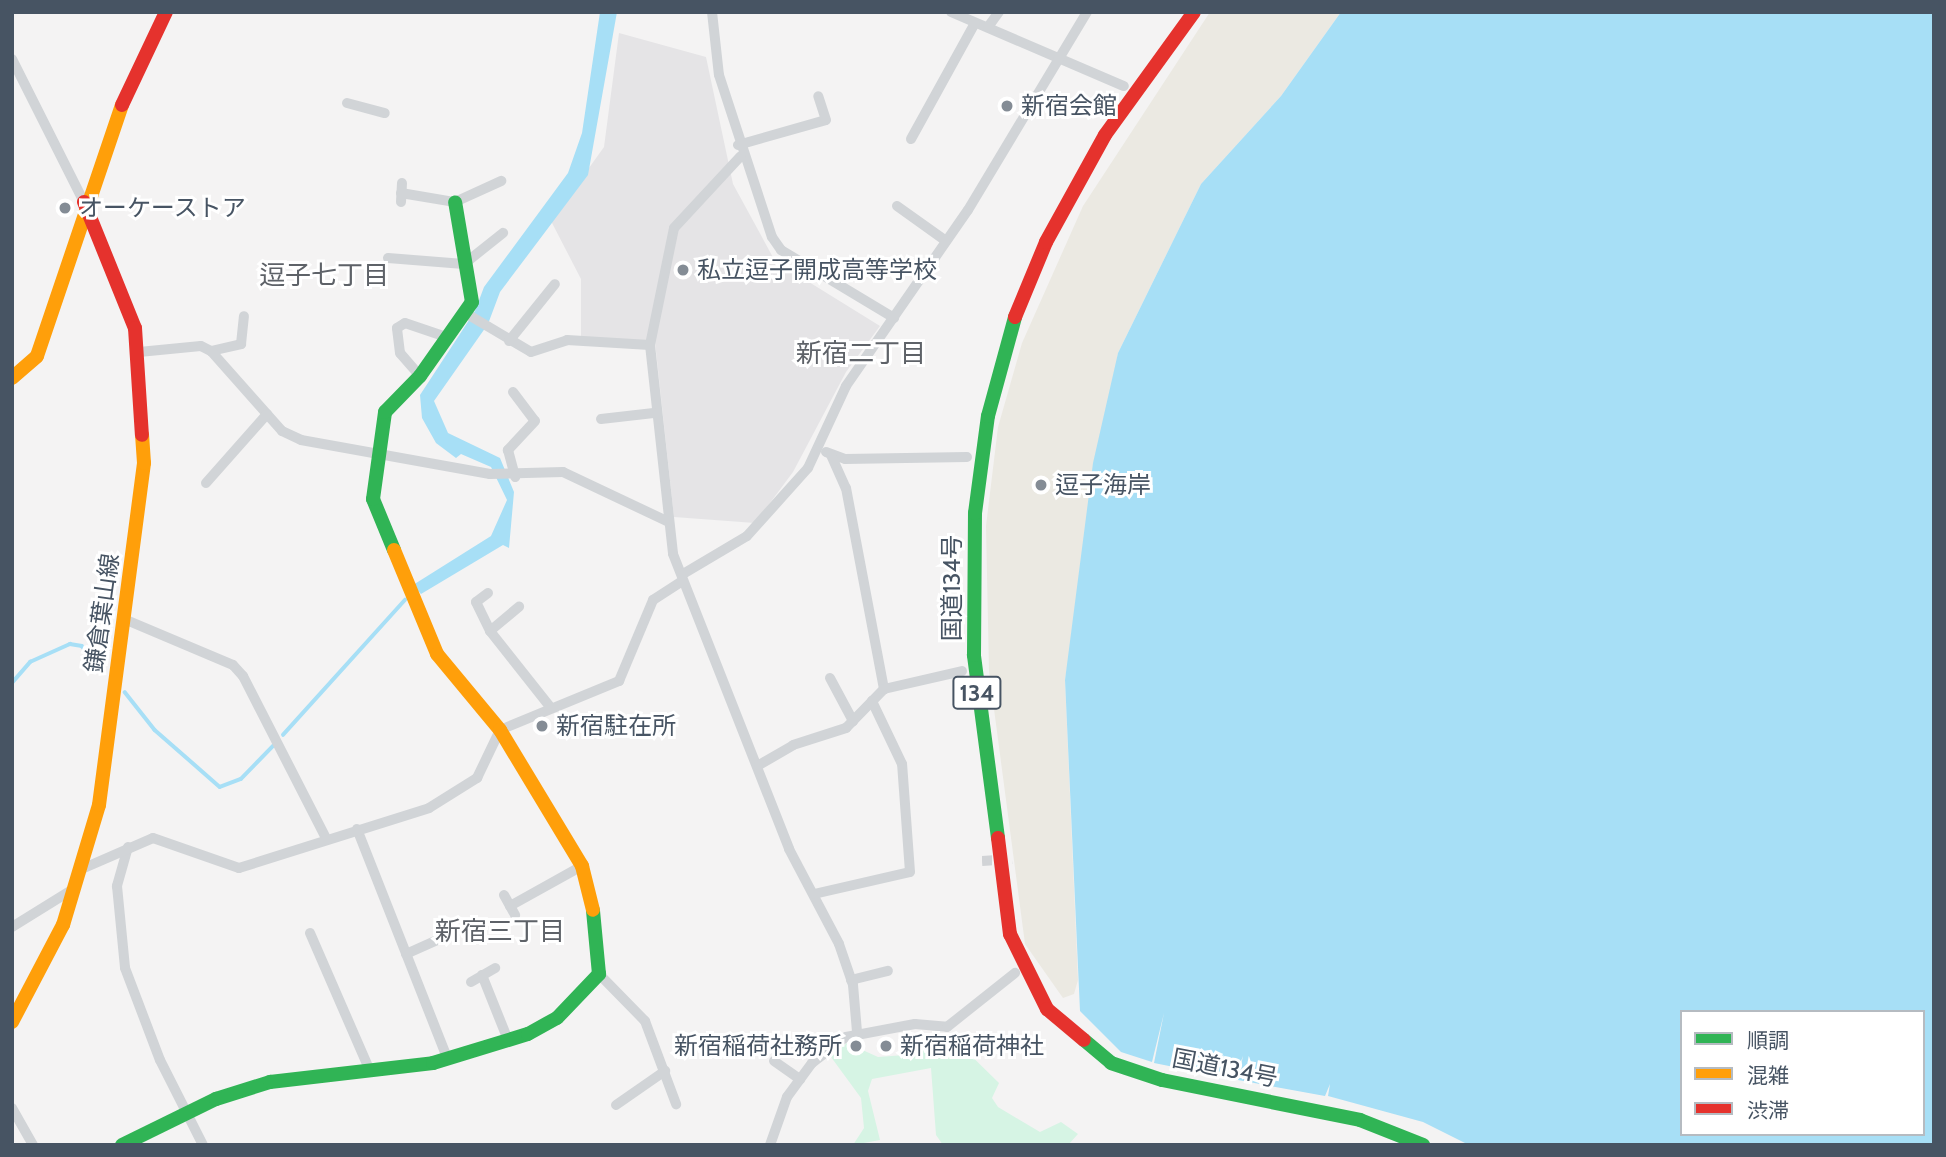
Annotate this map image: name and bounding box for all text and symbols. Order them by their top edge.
place label: 新宿会館 [1021,92,1117,120]
marker: 新宿会館 [999,98,1015,114]
place label: オーケーストア [79,194,247,222]
marker: オーケーストア [57,200,73,216]
place label: 私立逗子開成高等学校 [697,256,937,284]
district label: 逗子七丁目 [259,260,389,292]
marker: 私立逗子開成高等学校 [675,262,691,278]
district label: 新宿二丁目 [796,338,926,370]
place label: 逗子海岸 [1055,471,1151,499]
marker: 逗子海岸 [1033,477,1049,493]
street label: 国道134号 [938,535,966,641]
street label: 鎌倉葉山線 [79,552,125,674]
road number: 134 [951,674,1003,712]
place label: 新宿駐在所 [556,712,676,740]
marker: 新宿駐在所 [534,718,550,734]
district label: 新宿三丁目 [435,916,565,948]
legend [1680,1010,1925,1136]
text: 順調 [1747,1028,1789,1053]
place label: 新宿稲荷社務所 [674,1032,842,1060]
place label: 新宿稲荷神社 [900,1032,1044,1060]
marker: 新宿稲荷社務所 [848,1038,864,1054]
marker: 新宿稲荷神社 [878,1038,894,1054]
street label: 国道134号 [1170,1044,1280,1092]
text: 混雑 [1747,1063,1789,1088]
text: 渋滞 [1747,1098,1789,1123]

